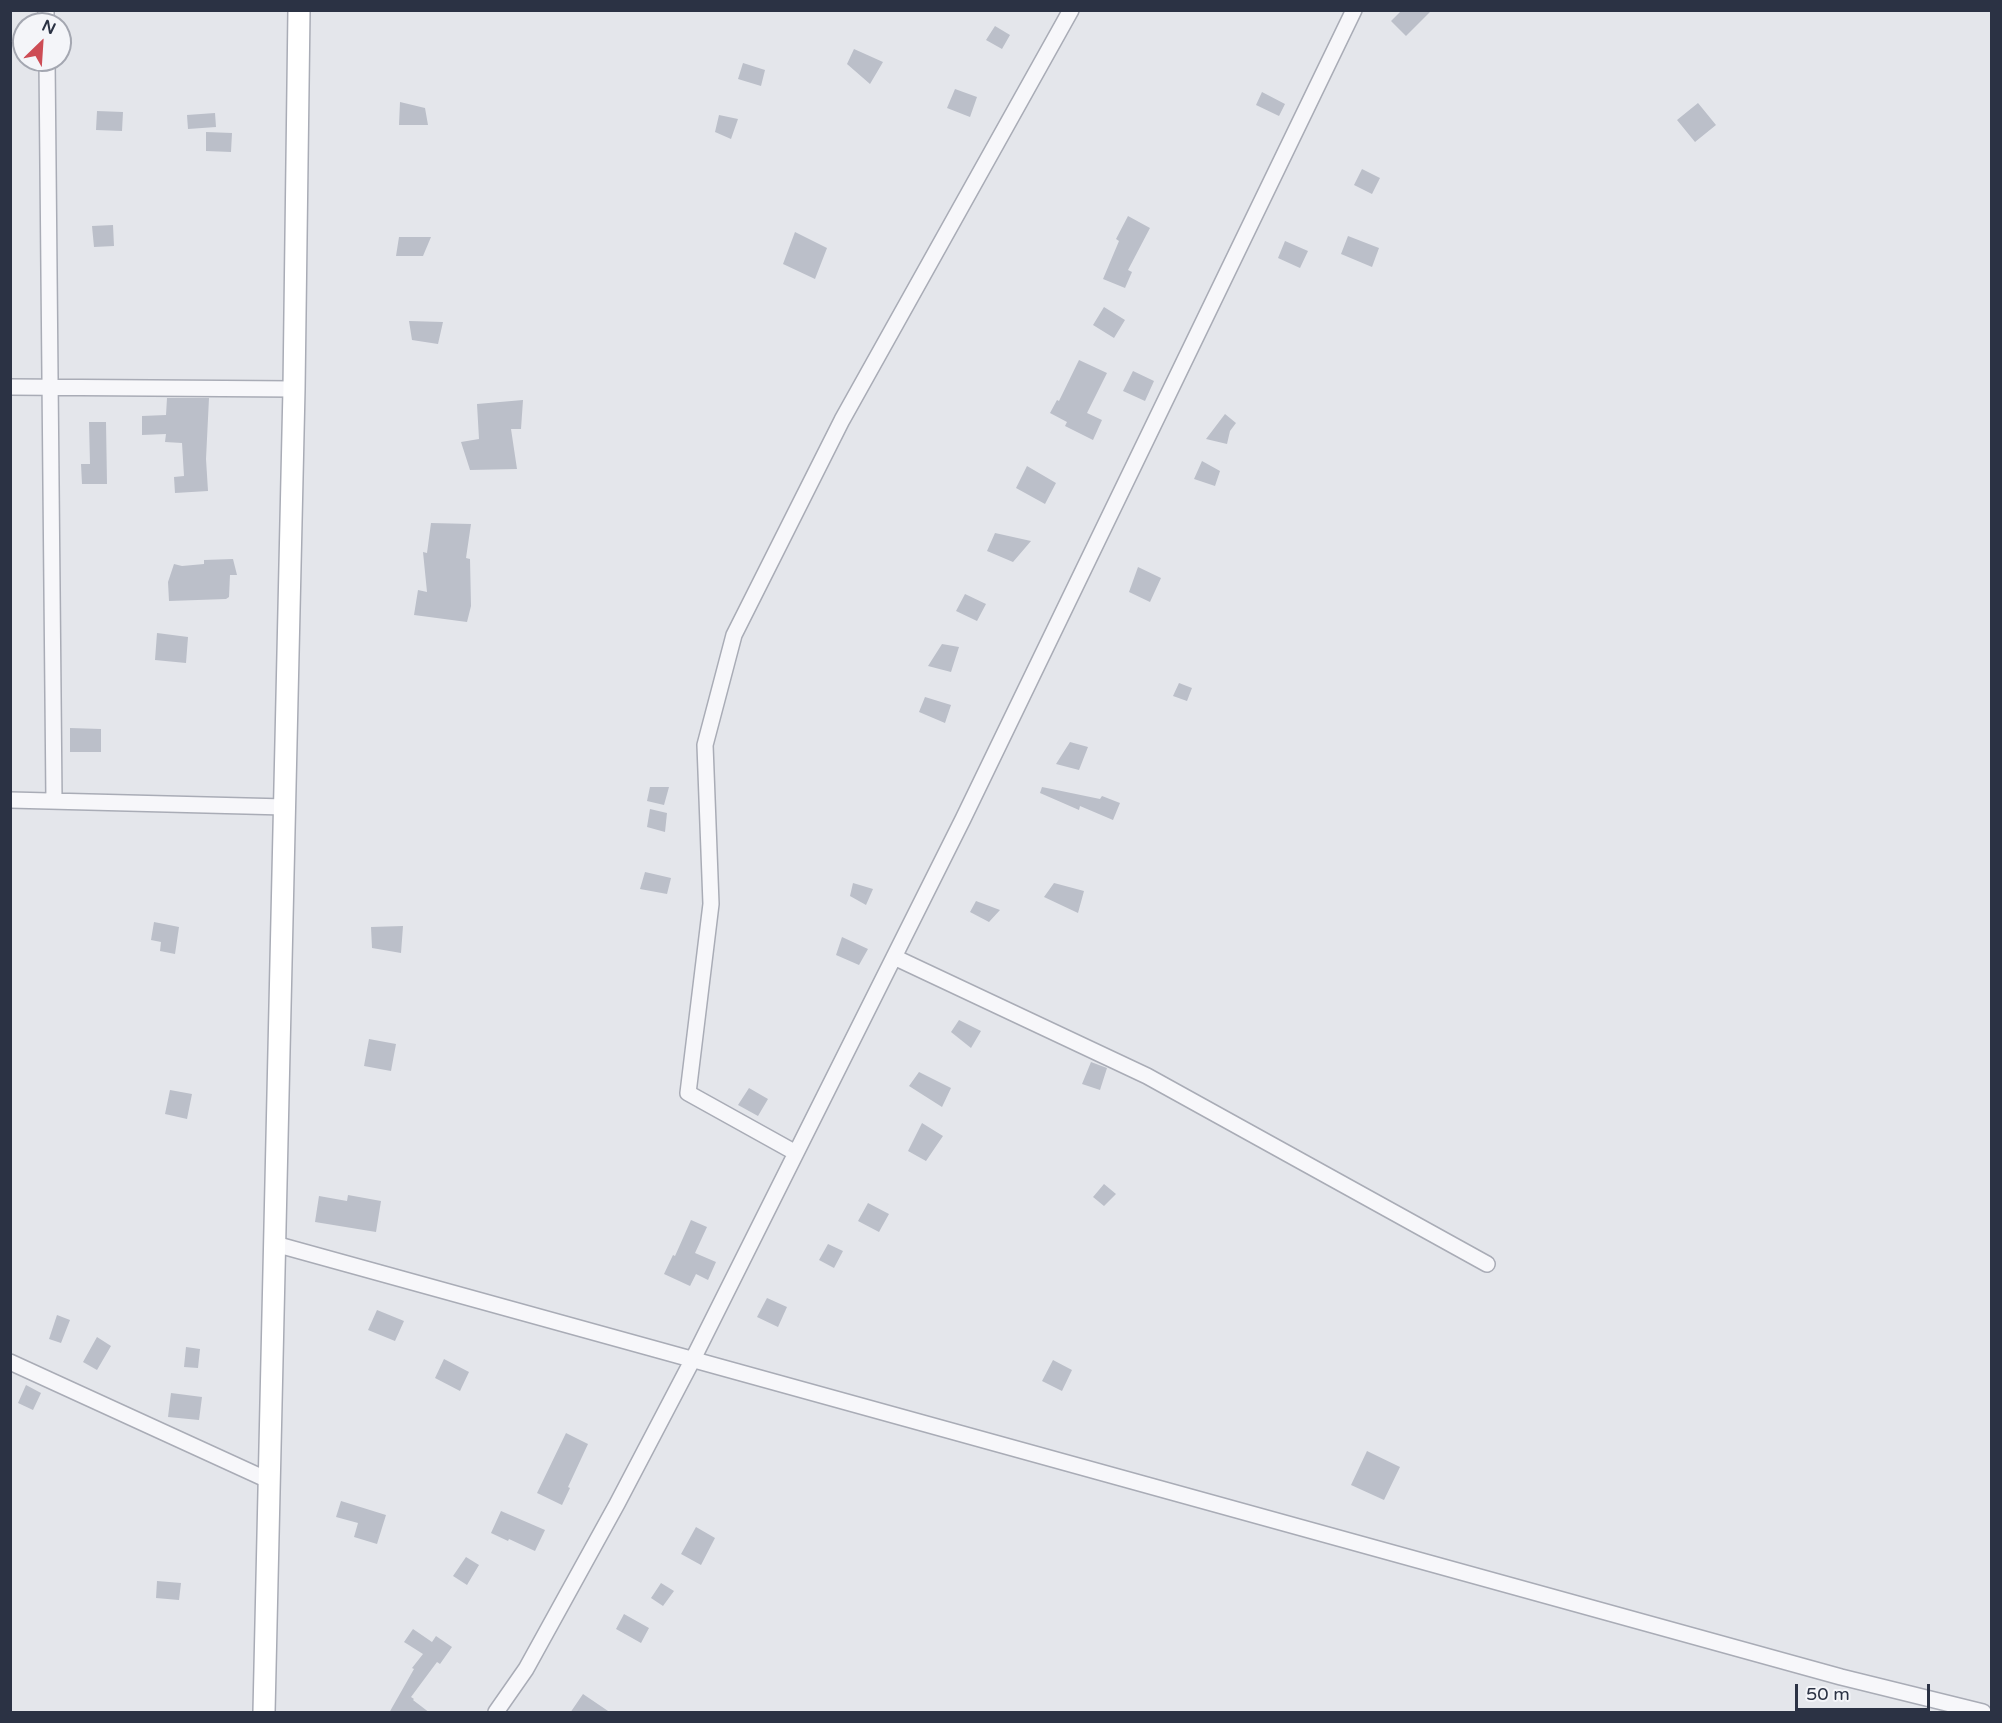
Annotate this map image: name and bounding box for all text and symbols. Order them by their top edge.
north arrow [12,12,72,72]
text: N [39,16,59,39]
scale bar [1798,1672,1933,1710]
text: 50 m [1806,1683,1850,1705]

